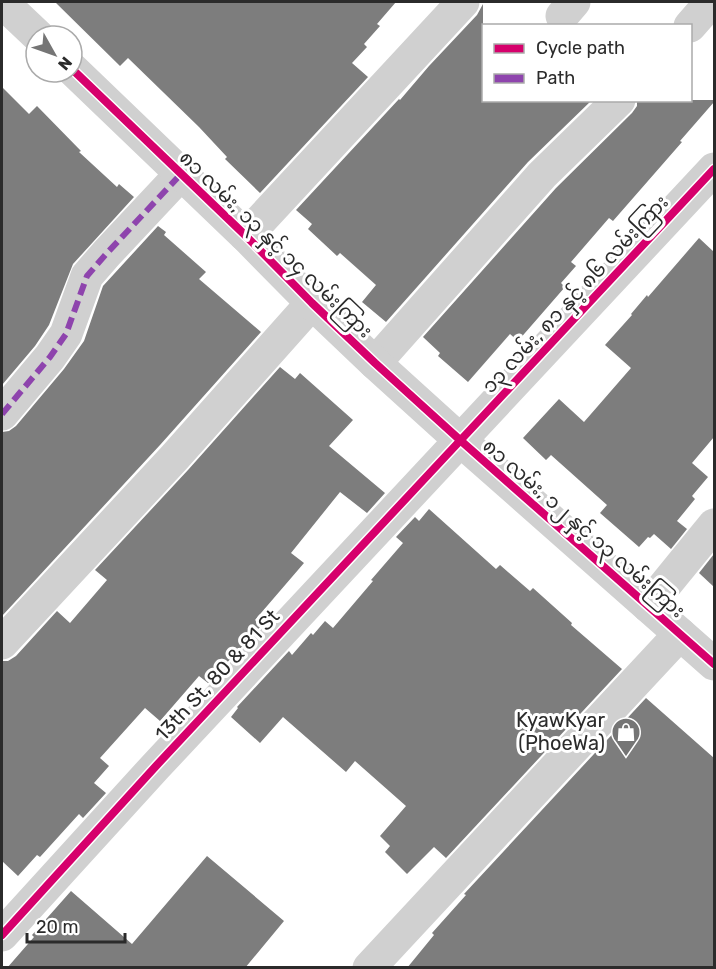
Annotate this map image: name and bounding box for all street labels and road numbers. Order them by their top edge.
street label: ၈၁ လမ်း, ၁၃ နှင့် ၁၄ လမ်းကြား [171,144,379,346]
street label: ၁၃ လမ်း, ၈၁ နှင့် ၈၆ လမ်းကြား [475,189,677,401]
street label: ၈၁ လမ်း, ၁၂ နှင့် ၁၃ လမ်းကြား [475,432,691,626]
street label: 13th St, 80 & 81 St [150,604,284,746]

